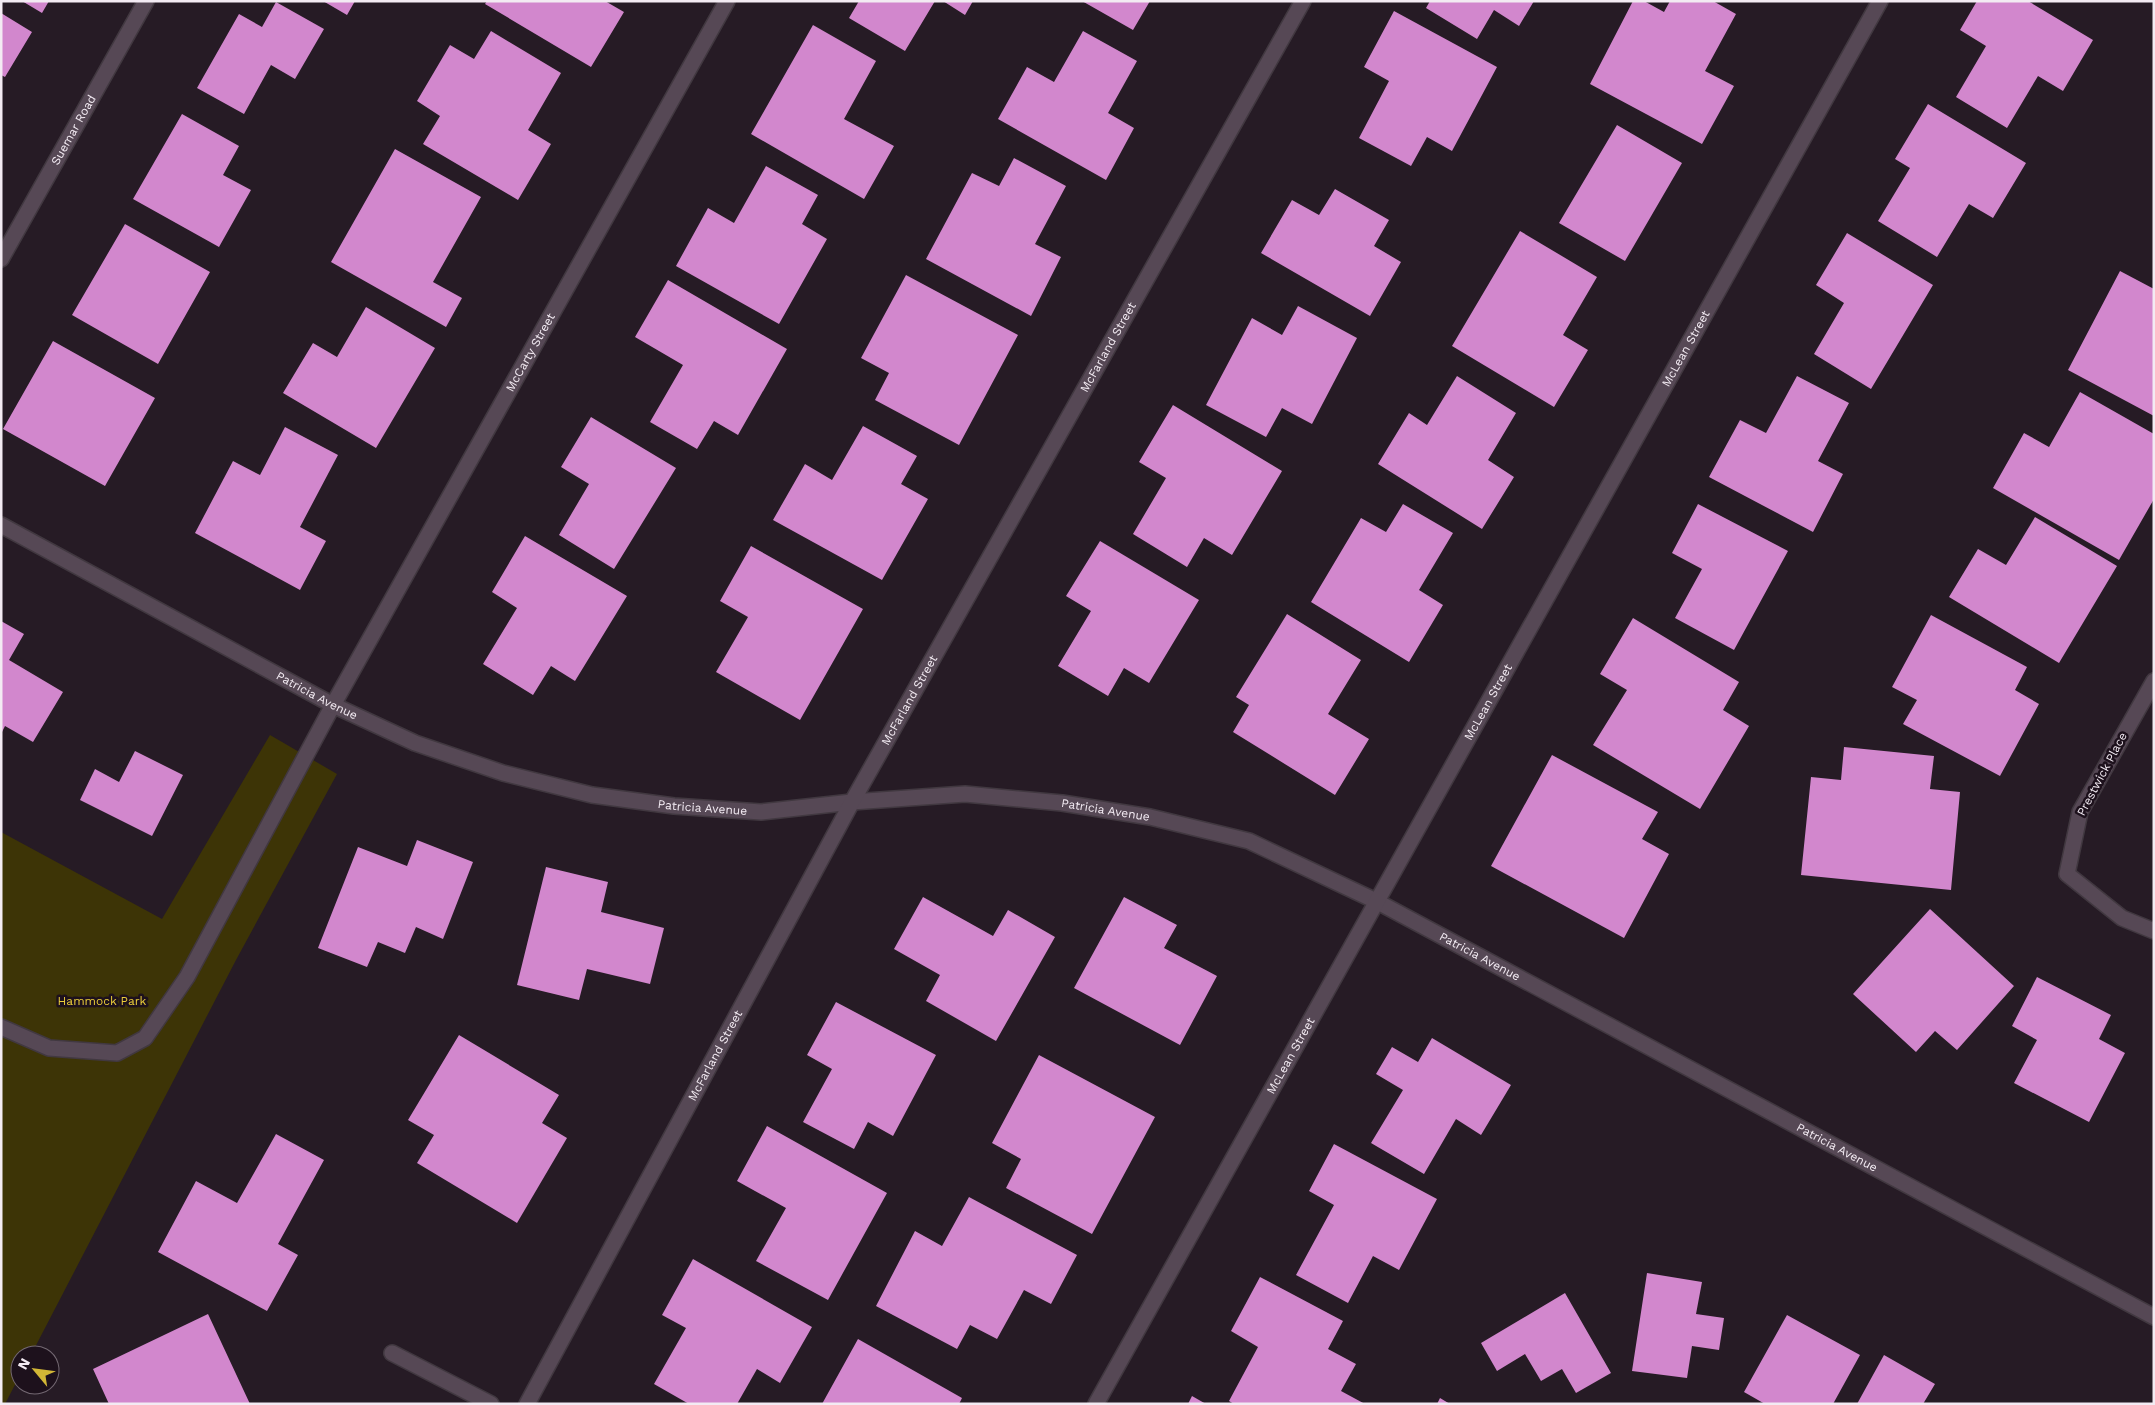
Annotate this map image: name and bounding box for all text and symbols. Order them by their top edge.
street label: Suemar Road [48,92,99,168]
street label: McFarland Street [1077,300,1139,395]
street label: McLean Street [1659,308,1713,389]
street label: McCarty Street [503,311,558,394]
street label: McFarland Street [878,653,940,748]
street label: McLean Street [1461,661,1515,743]
street label: Patricia Avenue [274,669,360,722]
street label: Prestwick Place [2074,730,2130,818]
street label: Patricia Avenue [1060,796,1151,824]
street label: Patricia Avenue [657,797,748,818]
street label: Patricia Avenue [1437,929,1523,984]
park label: Hammock Park [58,994,147,1008]
street label: McFarland Street [685,1008,745,1103]
street label: McLean Street [1264,1015,1318,1096]
street label: Patricia Avenue [1794,1120,1880,1175]
north arrow [10,1345,60,1395]
text: N [14,1355,33,1372]

